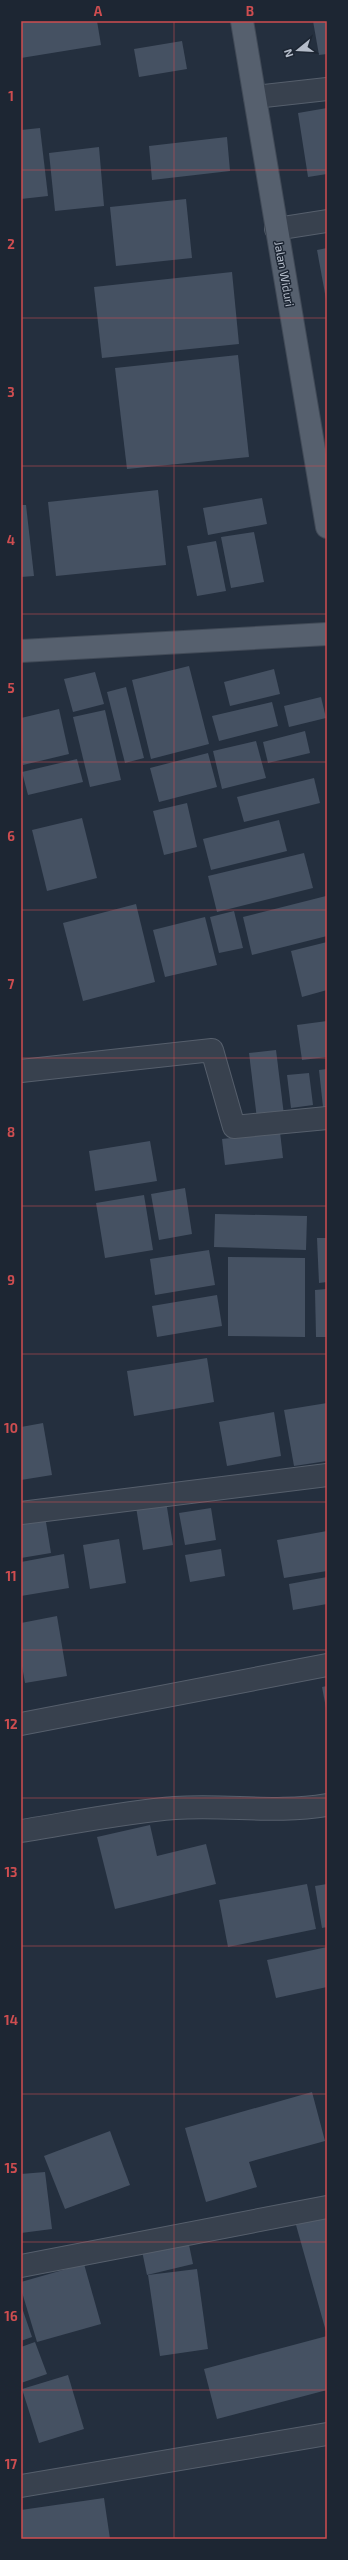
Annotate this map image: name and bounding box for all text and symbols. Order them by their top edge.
text: A [94,3,103,19]
text: B [246,3,254,19]
north arrow [278,30,318,70]
text: N [281,47,295,59]
text: 1 [8,88,14,104]
text: 2 [7,236,15,252]
street label: Jalan Widuri [272,240,298,308]
text: 3 [7,384,15,400]
text: 4 [7,532,15,548]
text: 5 [7,680,15,696]
text: 6 [7,828,15,844]
text: 7 [8,976,15,992]
text: 8 [7,1124,15,1140]
text: 9 [7,1272,15,1288]
text: 10 [4,1420,18,1436]
text: 11 [5,1568,17,1584]
text: 12 [4,1716,18,1732]
text: 13 [5,1864,18,1880]
text: 14 [4,2012,18,2028]
text: 15 [5,2160,17,2176]
text: 16 [4,2308,18,2324]
text: 17 [5,2456,17,2472]

